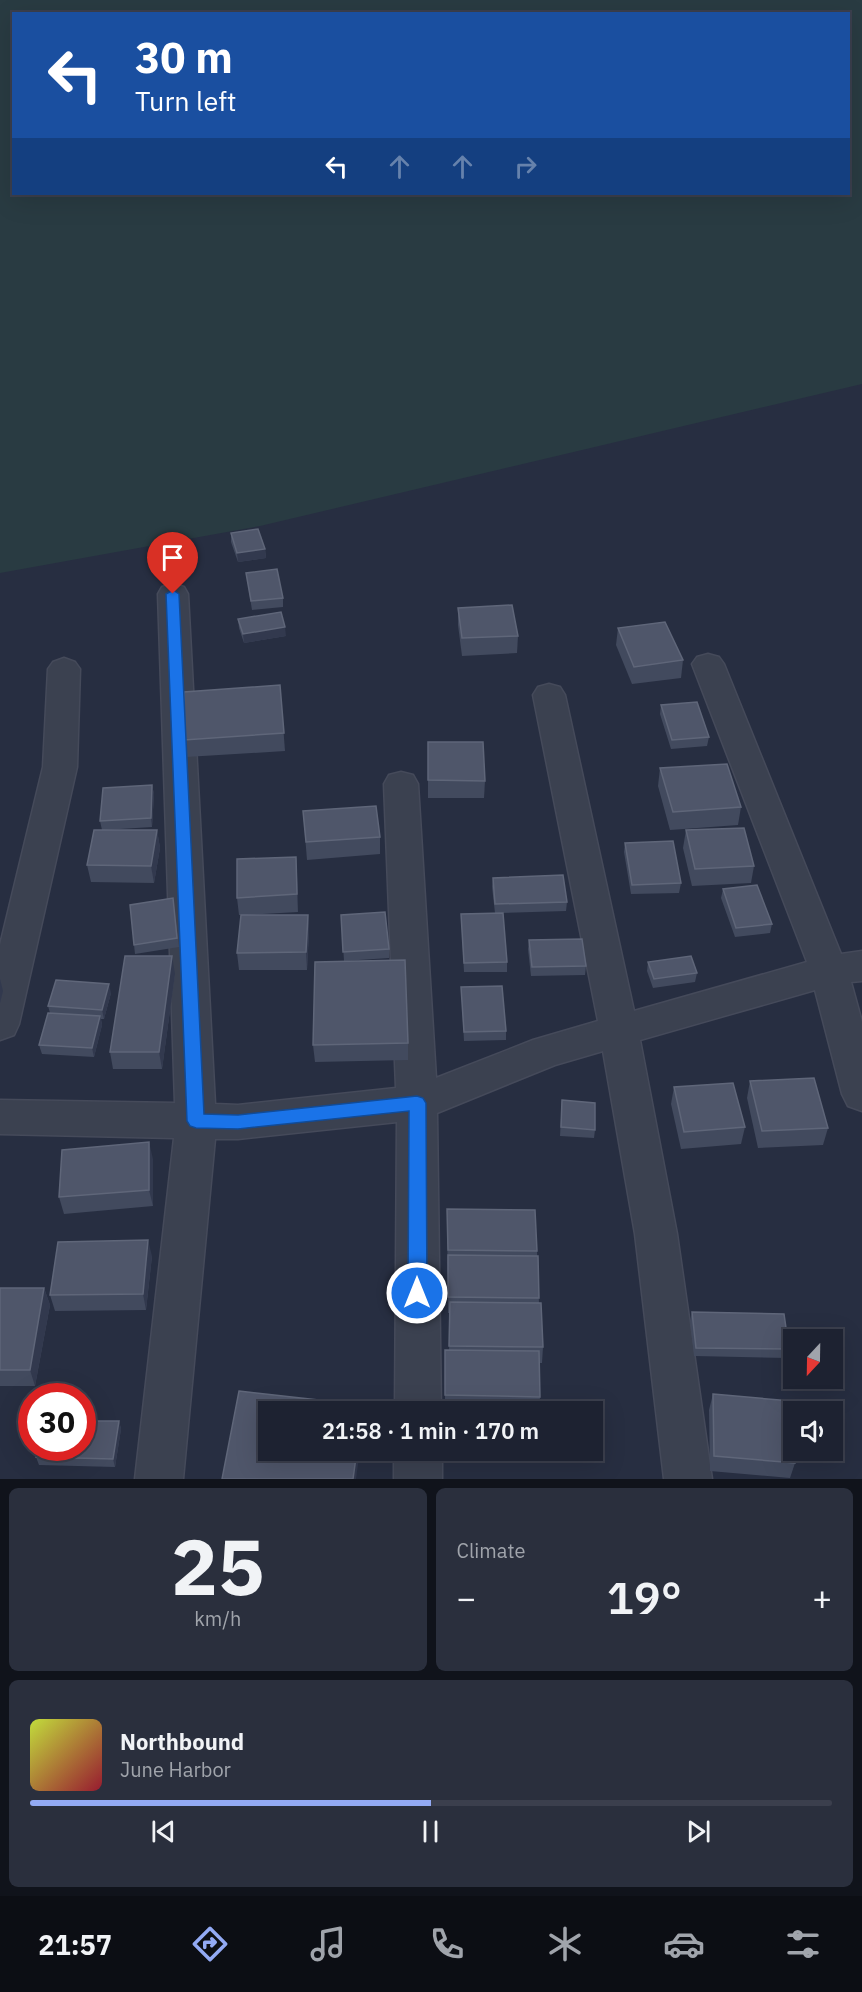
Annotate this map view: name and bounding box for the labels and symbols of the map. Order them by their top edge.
pin [147,532,198,594]
position arrow [385,1261,449,1325]
north arrow [783,1329,843,1389]
speed limit sign: 30 [18,1383,96,1461]

